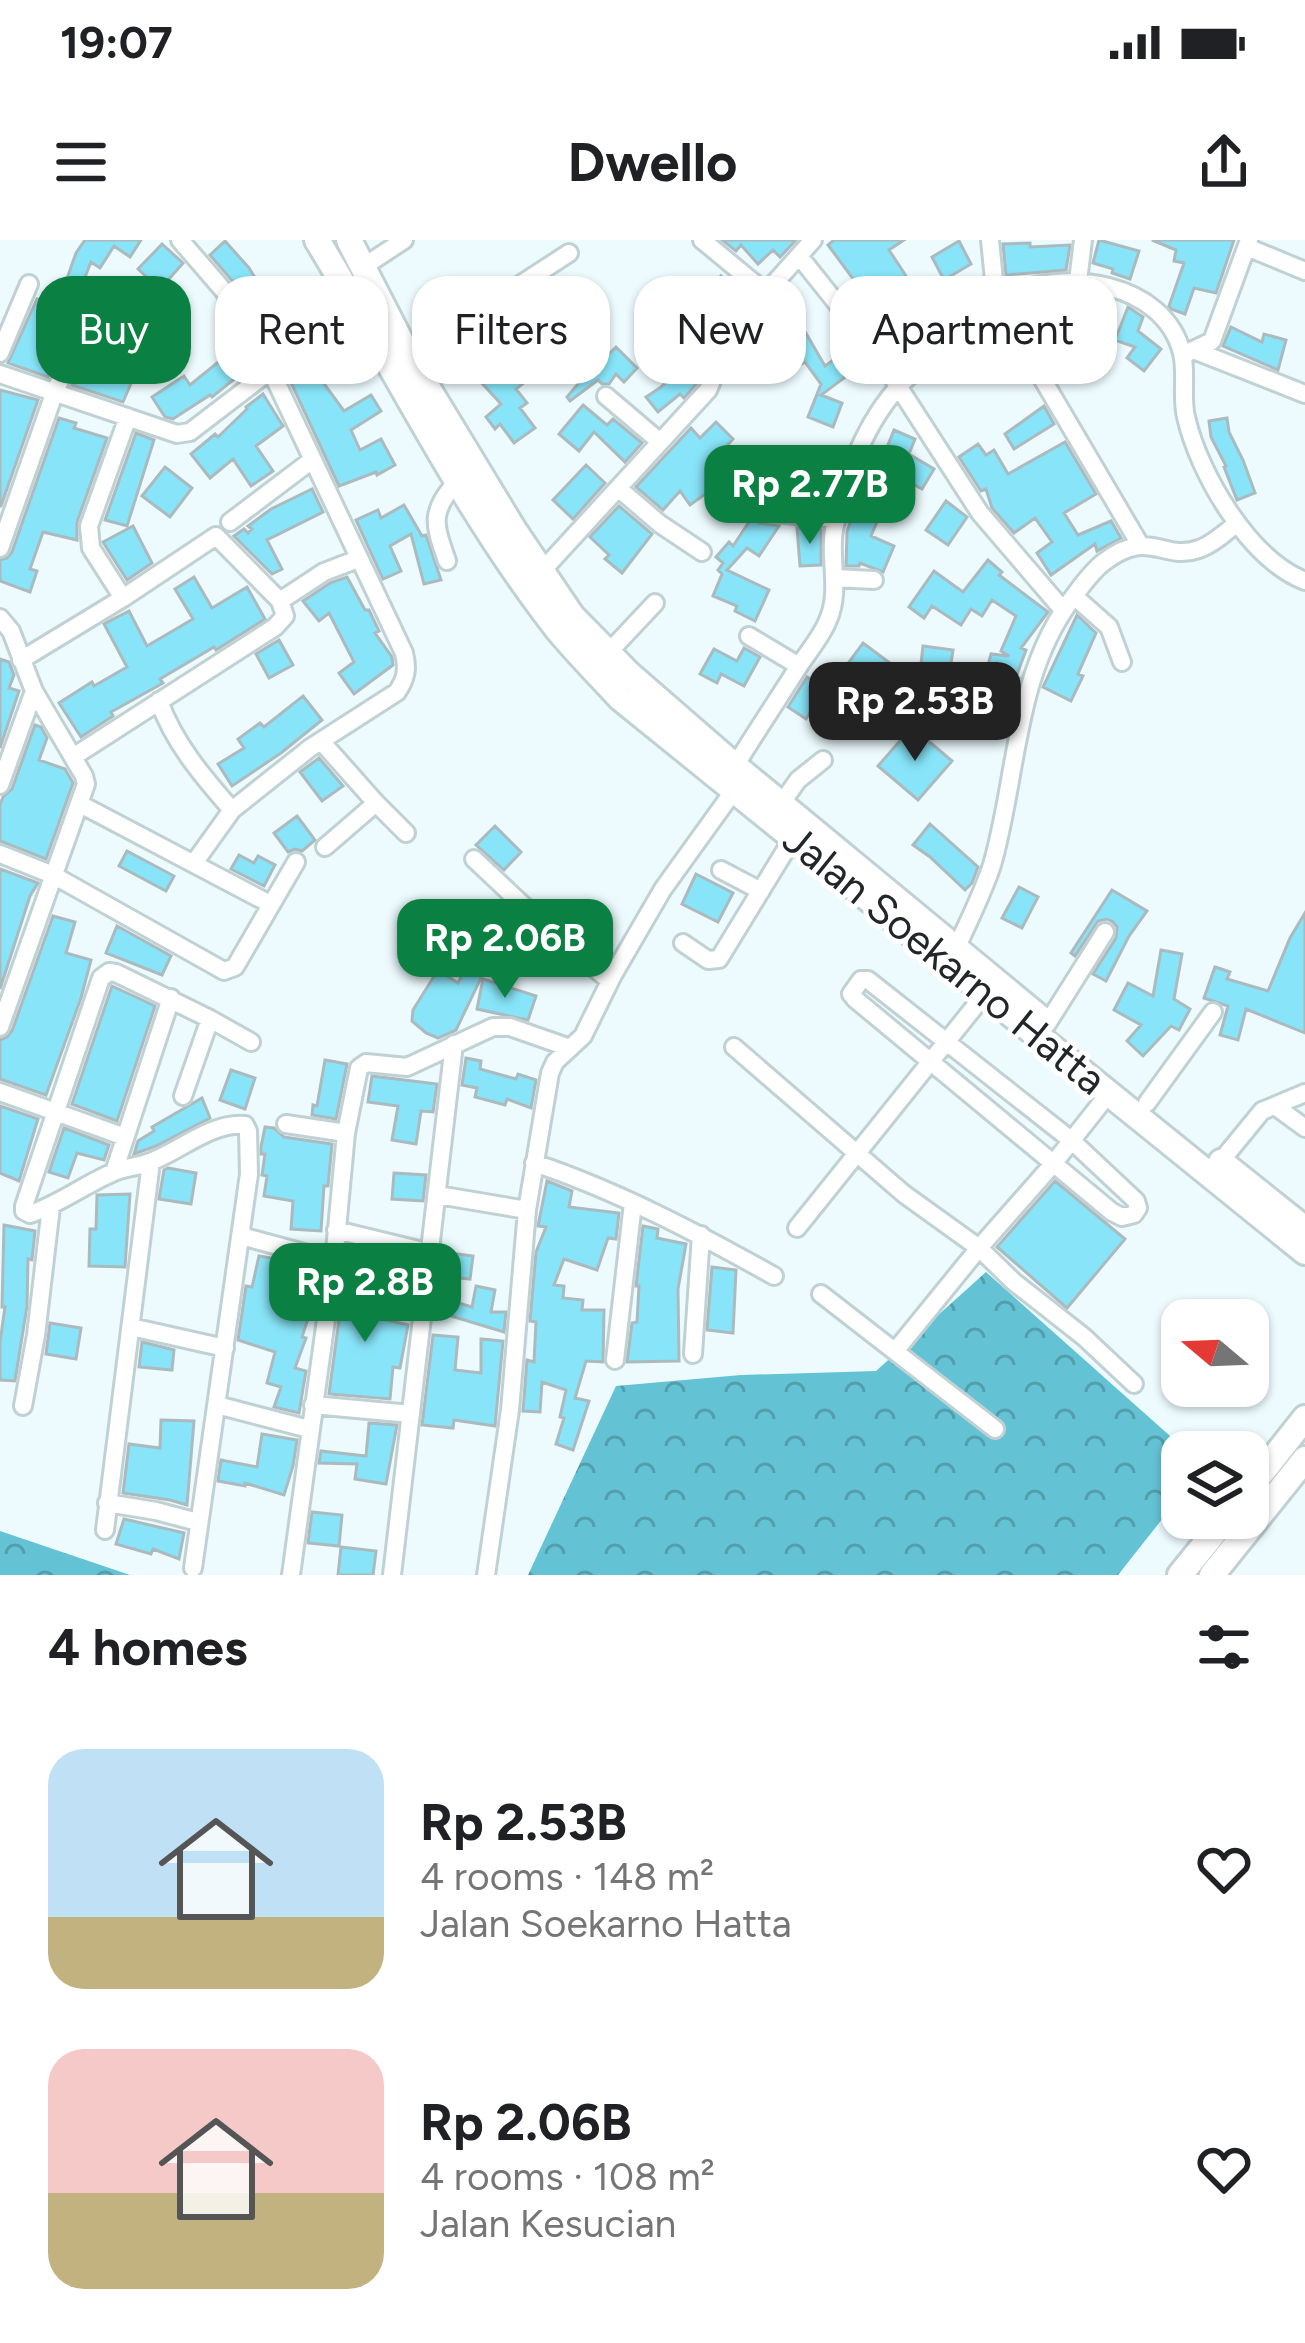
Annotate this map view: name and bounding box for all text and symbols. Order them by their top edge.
text: 19:07 [60,15,173,69]
icon: menu [48,129,114,195]
icon: share [1191,129,1257,195]
text: Dwello [568,130,737,195]
chip: Buy [36,276,191,384]
chip: Rent [215,276,388,384]
chip: Filters [412,276,610,384]
chip: New [634,276,806,384]
chip: Apartment [830,276,1117,384]
pin: Rp 2.77B [686,445,934,547]
text: Rp 2.77B [731,460,889,507]
pin: Rp 2.53B [791,662,1039,764]
text: Rp 2.53B [836,677,994,724]
street label: Jalan Soekarno Hatta [773,814,1116,1105]
pin: Rp 2.06B [381,899,629,1001]
text: Rp 2.06B [424,914,586,961]
pin: Rp 2.8B [254,1243,476,1345]
text: Rp 2.8B [296,1258,434,1305]
north arrow [1161,1299,1269,1407]
map controls [1161,1299,1269,1539]
button: layers [1161,1431,1269,1539]
icon: filters [1191,1614,1257,1680]
text: 4 homes [48,1617,248,1678]
text: Rp 2.53B [420,1792,627,1853]
icon: home [144,1797,288,1941]
icon: heart [1191,1836,1257,1902]
text: 4 rooms · 148 m² [420,1853,714,1900]
text: Jalan Soekarno Hatta [420,1900,792,1947]
text: Rp 2.06B [420,2092,632,2153]
icon: home [144,2097,288,2241]
icon: heart [1191,2136,1257,2202]
text: 4 rooms · 108 m² [420,2153,715,2200]
text: Jalan Kesucian [420,2200,676,2247]

